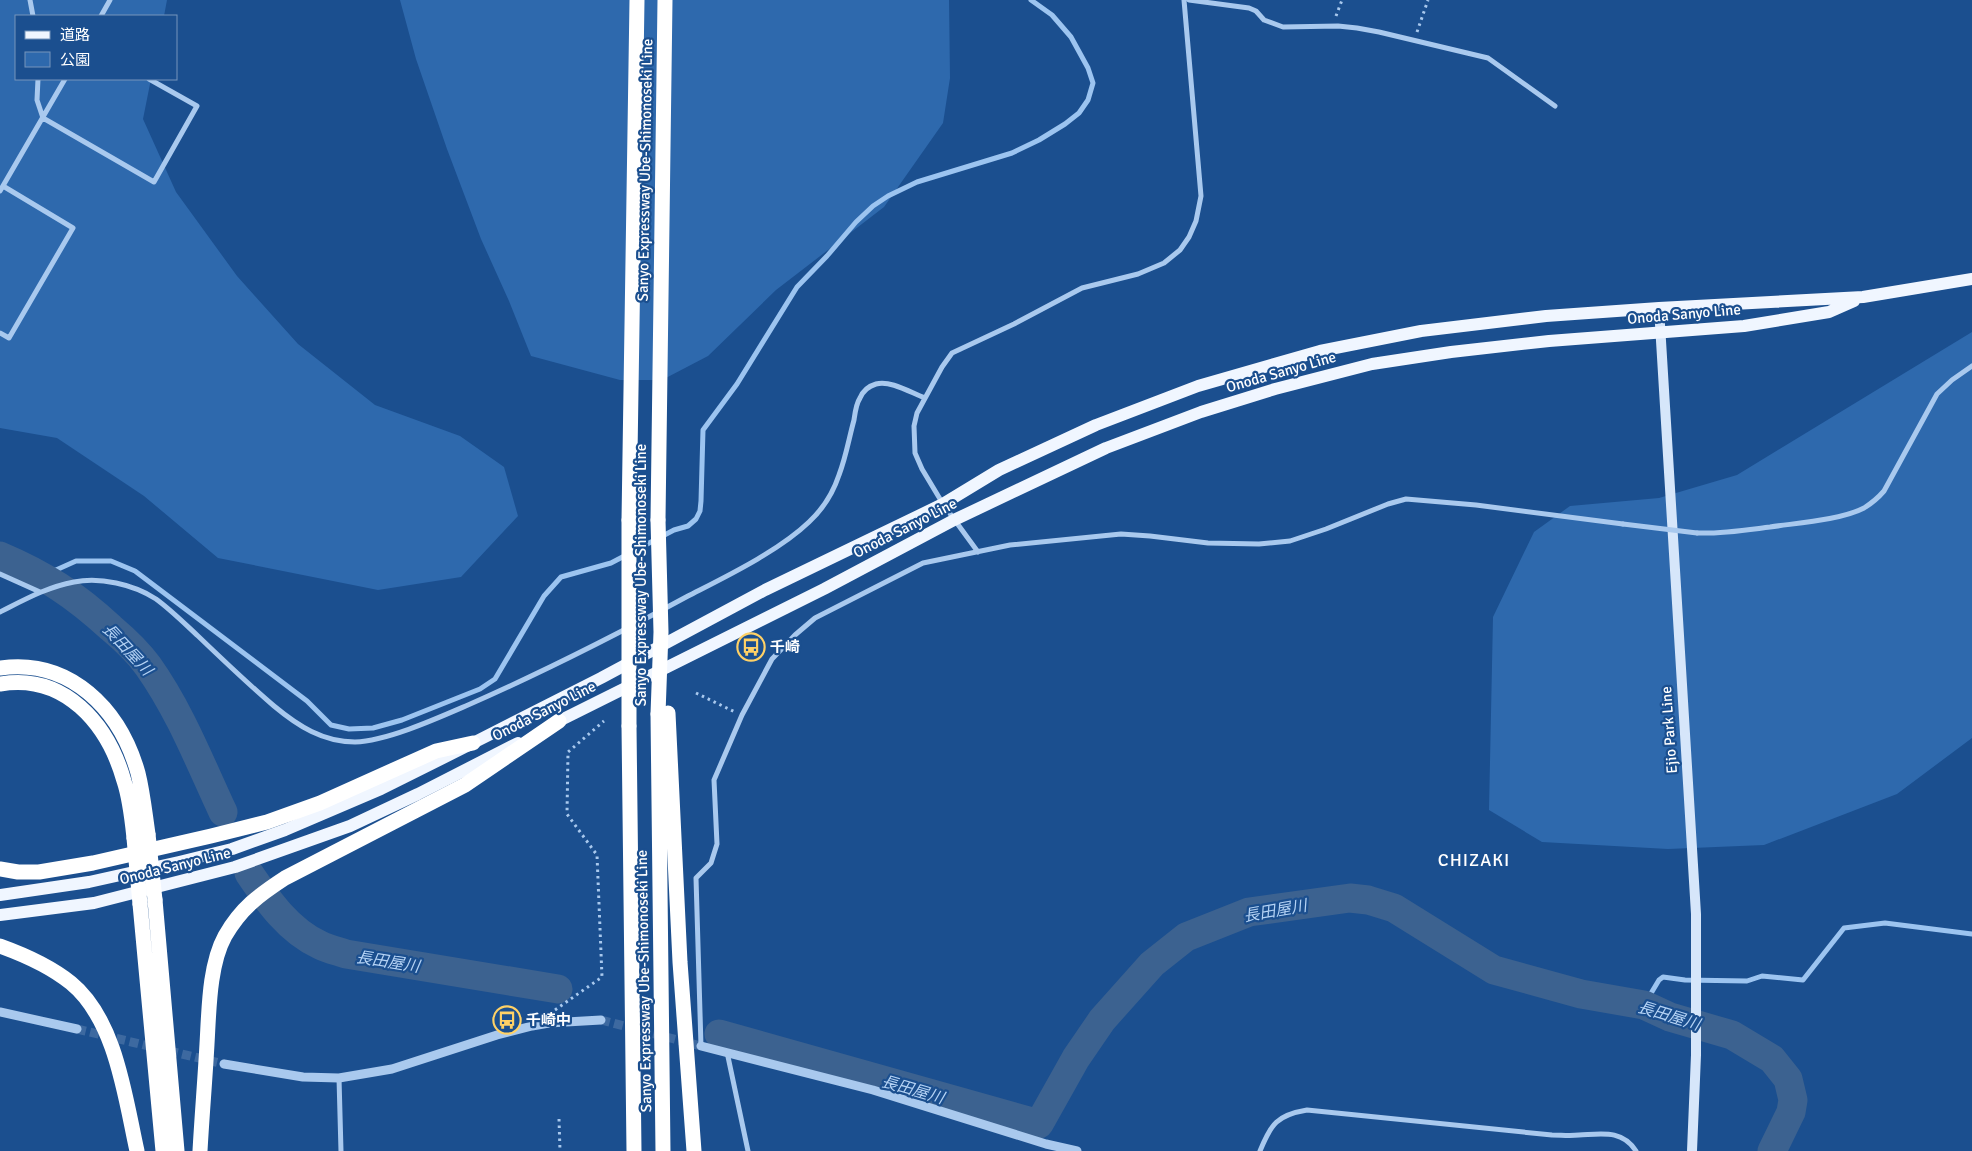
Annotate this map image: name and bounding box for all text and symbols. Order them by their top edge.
legend [15,15,178,80]
text: 道路 [60,26,90,44]
street label: Sanyo Expressway Ube-Shimonoseki Line [634,39,656,301]
text: 公園 [60,51,90,69]
street label: Onoda Sanyo Line [1627,300,1741,328]
street label: Onoda Sanyo Line [1224,348,1338,396]
street label: Sanyo Expressway Ube-Shimonoseki Line [632,444,650,706]
street label: Onoda Sanyo Line [850,494,960,562]
water label: 長田屋川 [98,619,158,681]
bus stop icon: 千崎 [736,632,766,662]
place label: 千崎 [770,638,800,656]
street label: Onoda Sanyo Line [489,677,599,745]
street label: Ejio Park Line [1657,686,1681,774]
street label: Onoda Sanyo Line [118,843,232,889]
district label: CHIZAKI [1438,849,1510,871]
street label: Sanyo Expressway Ube-Shimonoseki Line [633,850,655,1112]
water label: 長田屋川 [1242,895,1310,926]
water label: 長田屋川 [355,947,423,977]
water label: 長田屋川 [1635,997,1704,1035]
bus stop icon: 千崎中 [492,1005,522,1035]
place label: 千崎中 [526,1011,571,1029]
water label: 長田屋川 [879,1072,948,1109]

